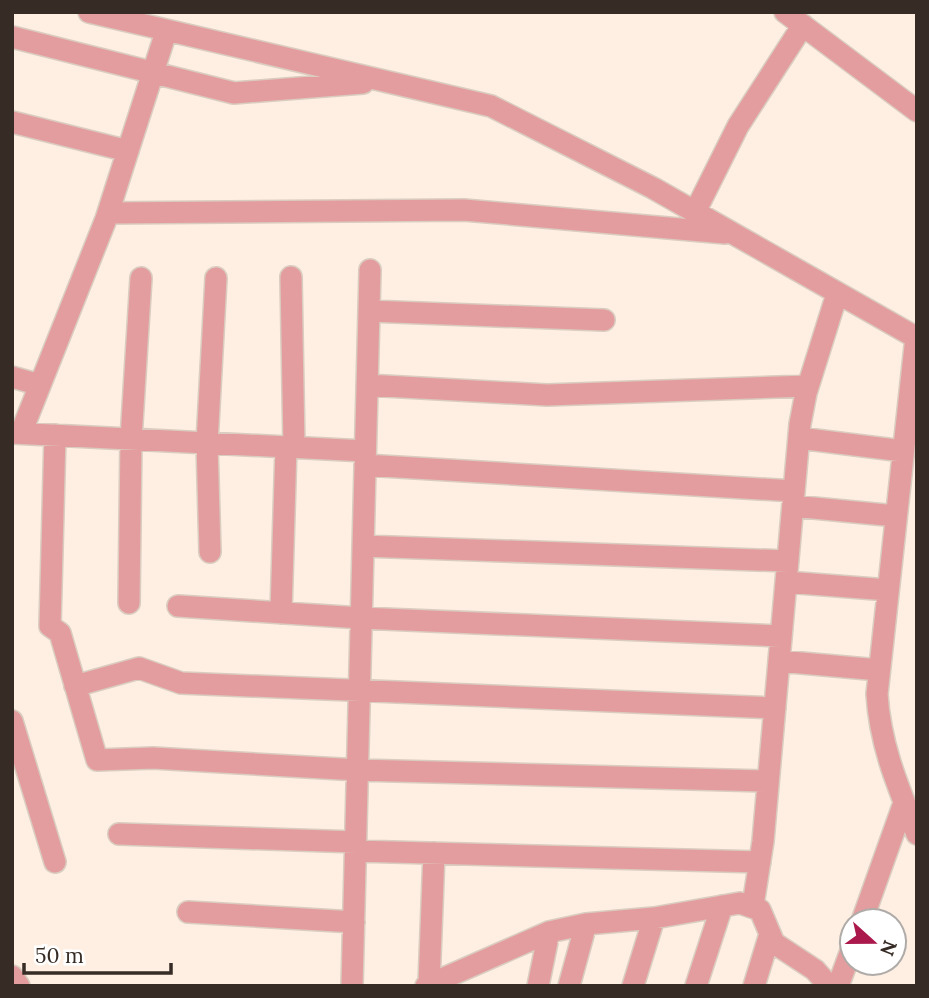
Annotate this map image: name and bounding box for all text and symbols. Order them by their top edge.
north arrow [838,907,908,977]
scale bar [24,932,172,976]
text: N [875,937,903,960]
text: 50 m [35,942,84,969]

